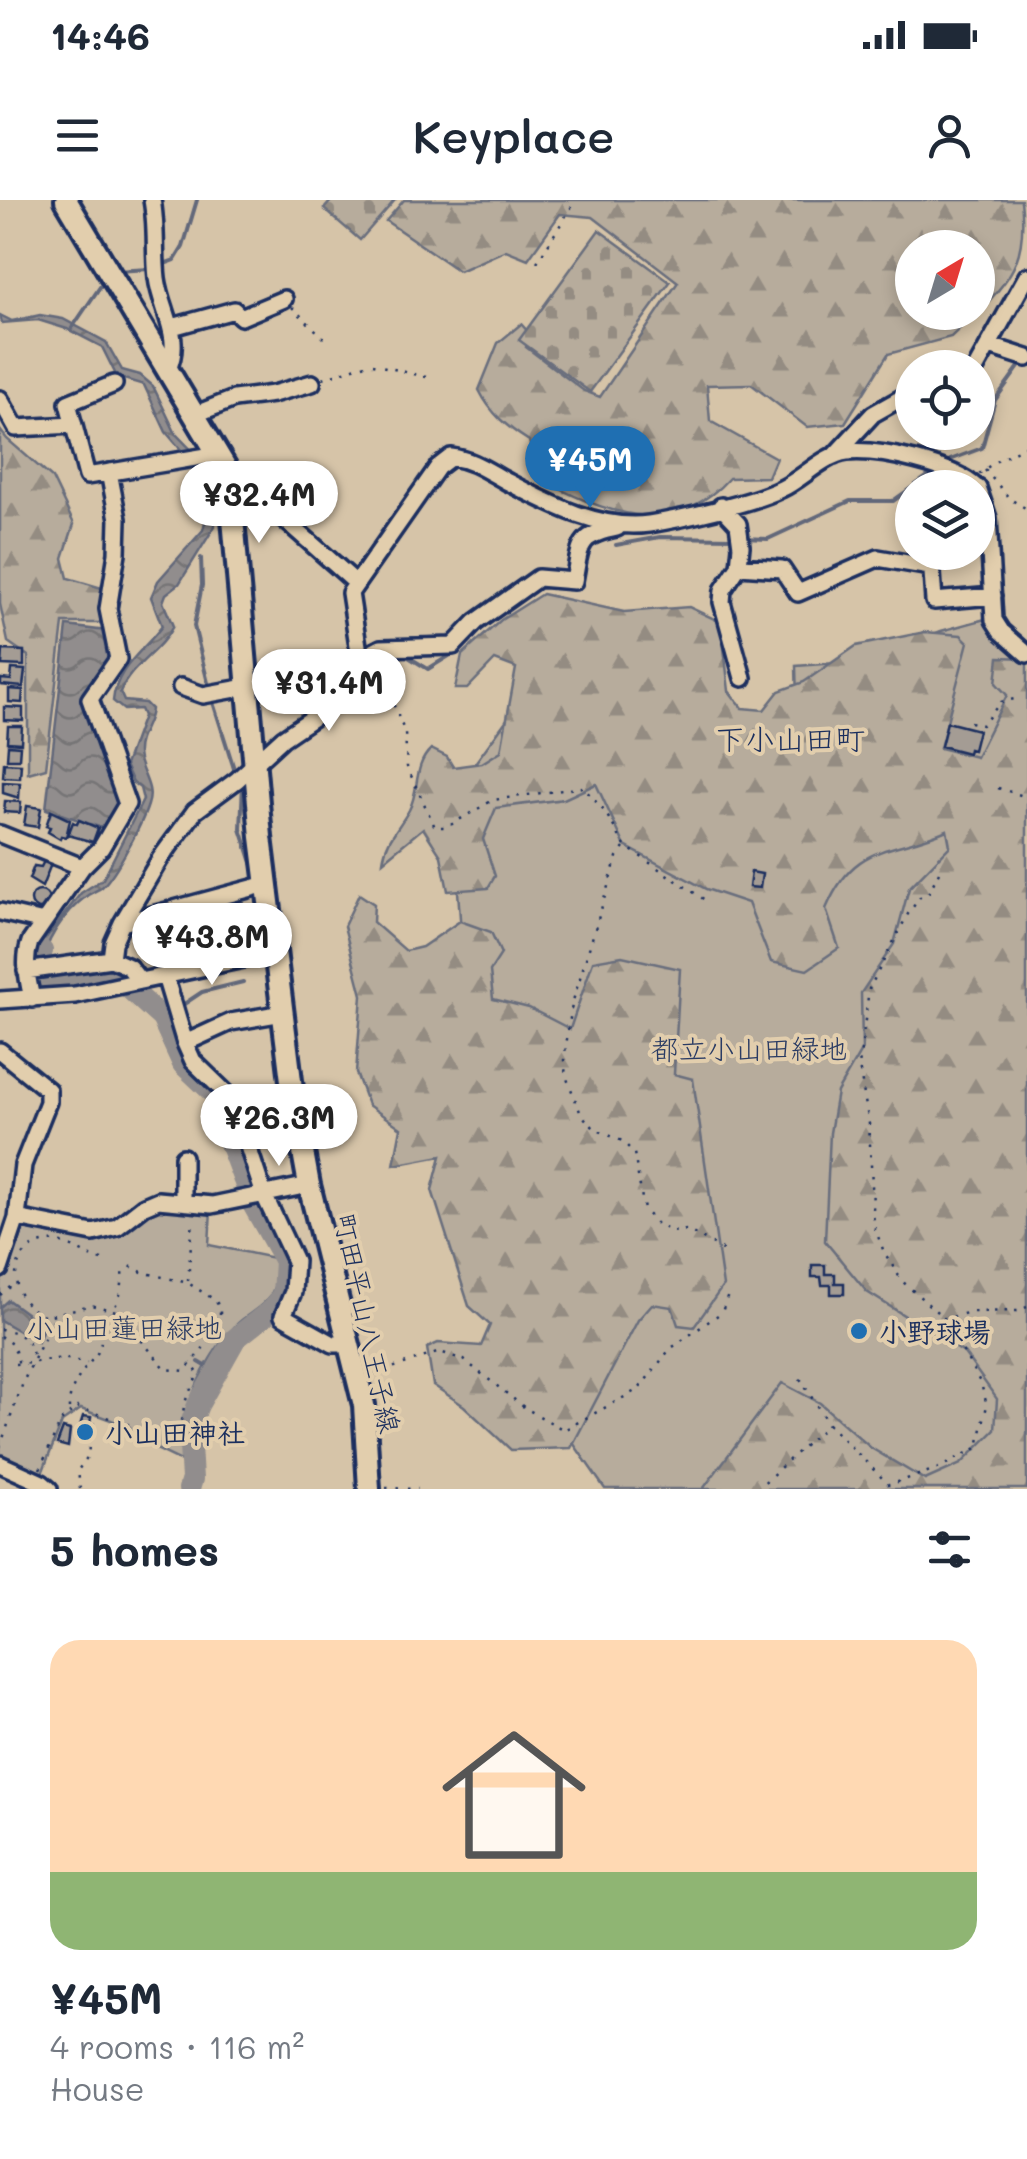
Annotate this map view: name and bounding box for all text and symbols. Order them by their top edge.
text: 14:46 [50,10,150,60]
text: Keyplace [413,106,614,164]
icon: menu [50,108,105,163]
icon: person [922,108,977,163]
north arrow [895,230,995,330]
map controls [895,230,995,570]
button: locate [895,350,995,450]
pin: ¥45M [531,426,649,511]
text: ¥45M [547,437,633,479]
pin: ¥32.4M [178,461,340,546]
button: layers [895,470,995,570]
text: ¥32.4M [202,472,316,514]
pin: ¥31.4M [248,649,410,734]
text: ¥31.4M [274,660,384,702]
district label: 下小山田町 [715,718,865,758]
pin: ¥43.8M [131,903,293,988]
text: ¥43.8M [154,914,270,956]
park label: 都立小山田緑地 [651,1030,847,1066]
pin: ¥26.3M [198,1084,360,1169]
text: ¥26.3M [222,1095,336,1137]
street label: 町田平山八王子線 [327,1210,409,1436]
park label: 小山田蓮田緑地 [26,1309,222,1345]
place label: 小野球場 [879,1313,991,1349]
marker: 小野球場 [848,1320,870,1342]
place label: 小山田神社 [105,1414,245,1450]
marker: 小山田神社 [74,1421,96,1443]
text: 5 homes [50,1522,219,1577]
icon: filters [922,1522,977,1577]
icon: home [424,1705,604,1885]
text: ¥45M [50,1970,163,2025]
text: 4 rooms · 116 m² [50,2025,304,2067]
text: House [50,2067,145,2109]

